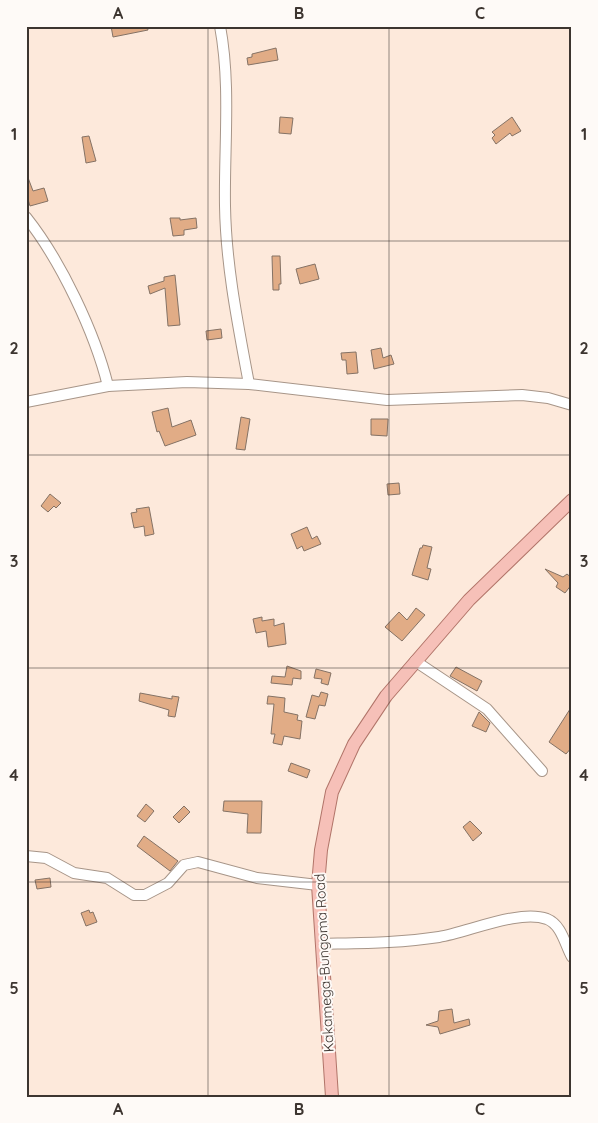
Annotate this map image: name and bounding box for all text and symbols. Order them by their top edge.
text: A [113,3,124,23]
text: B [294,3,304,23]
text: C [475,3,485,23]
text: 1 [11,124,17,144]
text: 1 [581,124,587,144]
text: 2 [9,338,19,358]
text: 2 [579,338,589,358]
text: 3 [10,551,18,571]
text: 3 [580,551,588,571]
text: 4 [9,765,19,785]
text: 4 [579,765,589,785]
street label: Kakamega-Bungoma Road [310,873,338,1053]
text: 5 [9,978,19,998]
text: 5 [579,978,589,998]
text: A [113,1099,124,1119]
text: B [294,1099,304,1119]
text: C [475,1099,485,1119]

